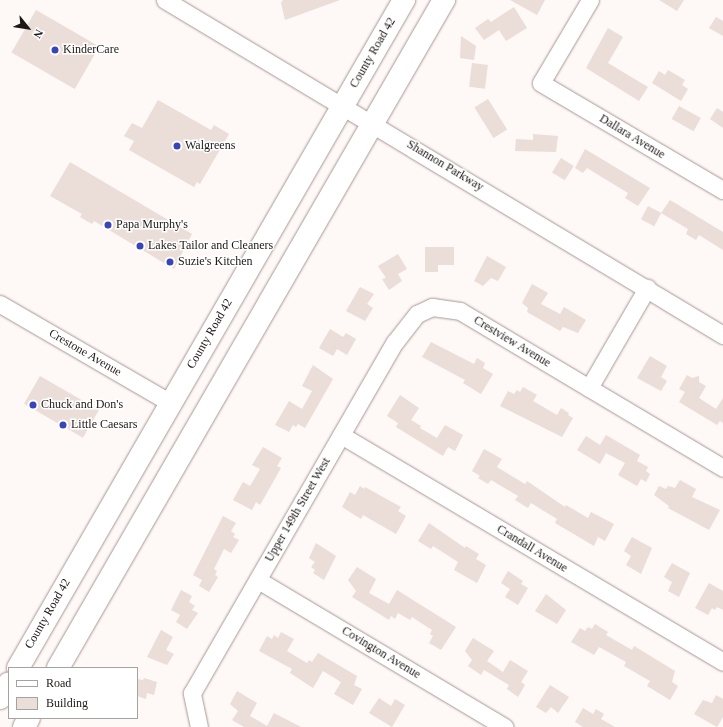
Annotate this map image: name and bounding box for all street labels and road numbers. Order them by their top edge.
street label: County Road 42 [347,15,399,91]
street label: Dallara Avenue [596,112,668,162]
street label: Shannon Parkway [404,137,486,195]
street label: County Road 42 [184,296,236,372]
street label: Crestview Avenue [471,313,553,371]
street label: Crestone Avenue [46,326,124,380]
street label: Upper 149th Street West [262,455,334,565]
street label: Crandall Avenue [494,522,570,576]
street label: County Road 42 [22,576,74,652]
street label: Covington Avenue [339,624,423,682]

